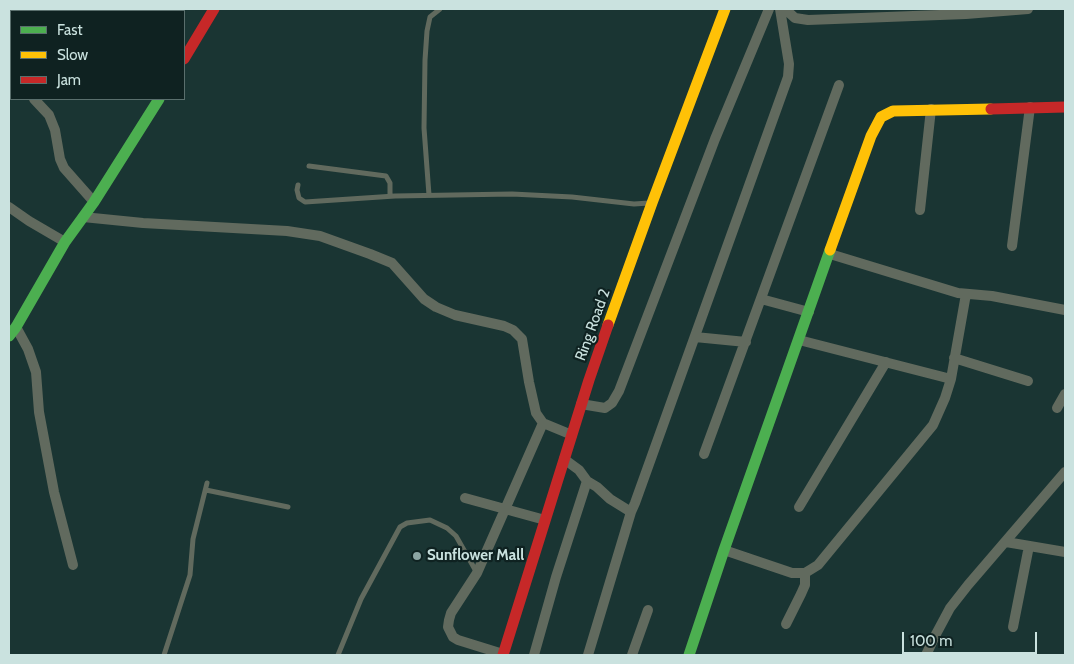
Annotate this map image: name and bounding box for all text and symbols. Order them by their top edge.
legend [10,10,185,100]
text: Fast [57,21,82,39]
text: Slow [57,46,88,64]
text: Jam [57,71,81,89]
street label: Ring Road 2 [572,287,614,363]
place label: Sunflower Mall [427,547,524,565]
marker: Sunflower Mall [411,550,423,562]
scale bar [904,622,1039,654]
text: 100 m [910,632,952,650]

